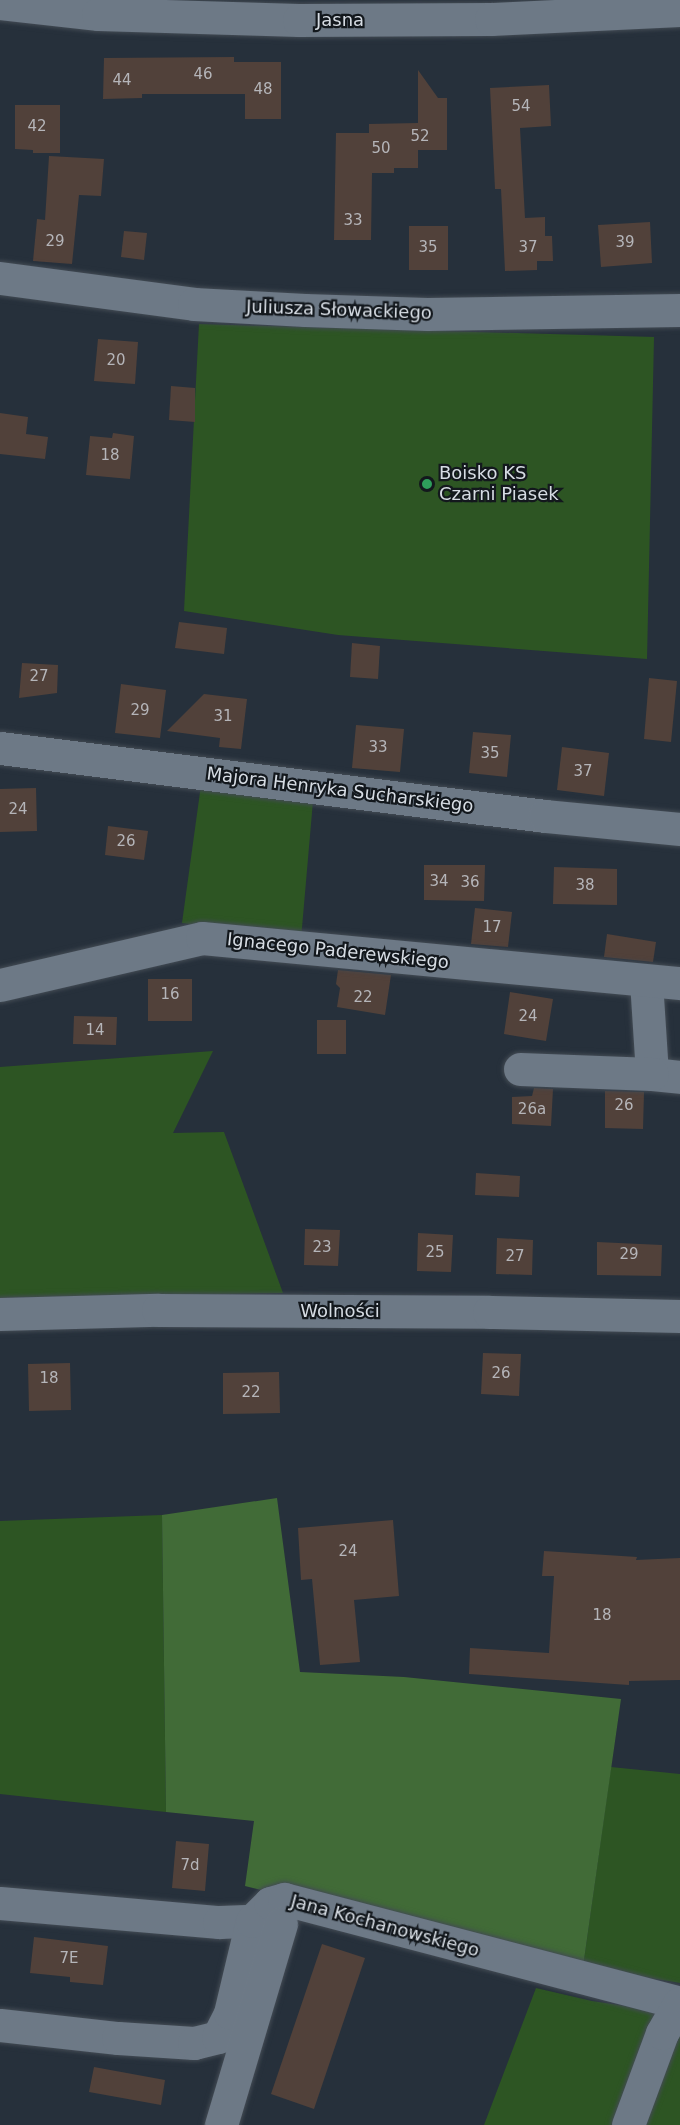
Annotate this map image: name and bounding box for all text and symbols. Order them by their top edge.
street label: Jasna [316,9,364,31]
house number: 46 [193,66,213,84]
house number: 44 [112,72,132,90]
house number: 48 [253,81,273,99]
house number: 54 [511,98,531,116]
house number: 42 [27,118,47,136]
house number: 52 [410,128,430,146]
house number: 50 [371,140,391,158]
house number: 33 [343,212,363,230]
house number: 29 [45,233,65,251]
house number: 39 [615,234,635,252]
house number: 35 [418,239,438,257]
house number: 37 [518,239,538,257]
street label: Juliusza Słowackiego [246,296,432,324]
house number: 20 [106,352,126,370]
house number: 18 [100,447,120,465]
place label: Boisko KS Czarni Piasek [439,463,559,506]
marker: Boisko KS Czarni Piasek [420,477,434,491]
house number: 27 [29,668,49,686]
house number: 29 [130,702,150,720]
house number: 31 [213,708,233,726]
house number: 33 [368,739,388,757]
house number: 35 [480,745,500,763]
street label: Majora Henryka Sucharskiego [205,763,475,817]
house number: 37 [573,763,593,781]
house number: 24 [8,801,28,819]
house number: 26 [116,833,136,851]
house number: 34 [429,873,449,891]
house number: 36 [460,874,480,892]
house number: 38 [575,877,595,895]
house number: 17 [482,919,502,937]
street label: Ignacego Paderewskiego [226,929,450,973]
house number: 16 [160,986,180,1004]
house number: 22 [353,989,373,1007]
house number: 24 [518,1008,538,1026]
house number: 14 [85,1022,105,1040]
house number: 26 [614,1097,634,1115]
house number: 26a [518,1101,546,1119]
house number: 23 [312,1239,332,1257]
house number: 25 [425,1244,445,1262]
house number: 29 [619,1246,639,1264]
house number: 27 [505,1248,525,1266]
street label: Wolności [300,1300,380,1322]
house number: 26 [491,1365,511,1383]
house number: 18 [39,1370,59,1388]
house number: 22 [241,1384,261,1402]
house number: 24 [338,1543,358,1561]
house number: 18 [592,1607,612,1625]
house number: 7d [180,1857,200,1875]
street label: Jana Kochanowskiego [288,1890,482,1962]
house number: 7E [59,1950,79,1968]

